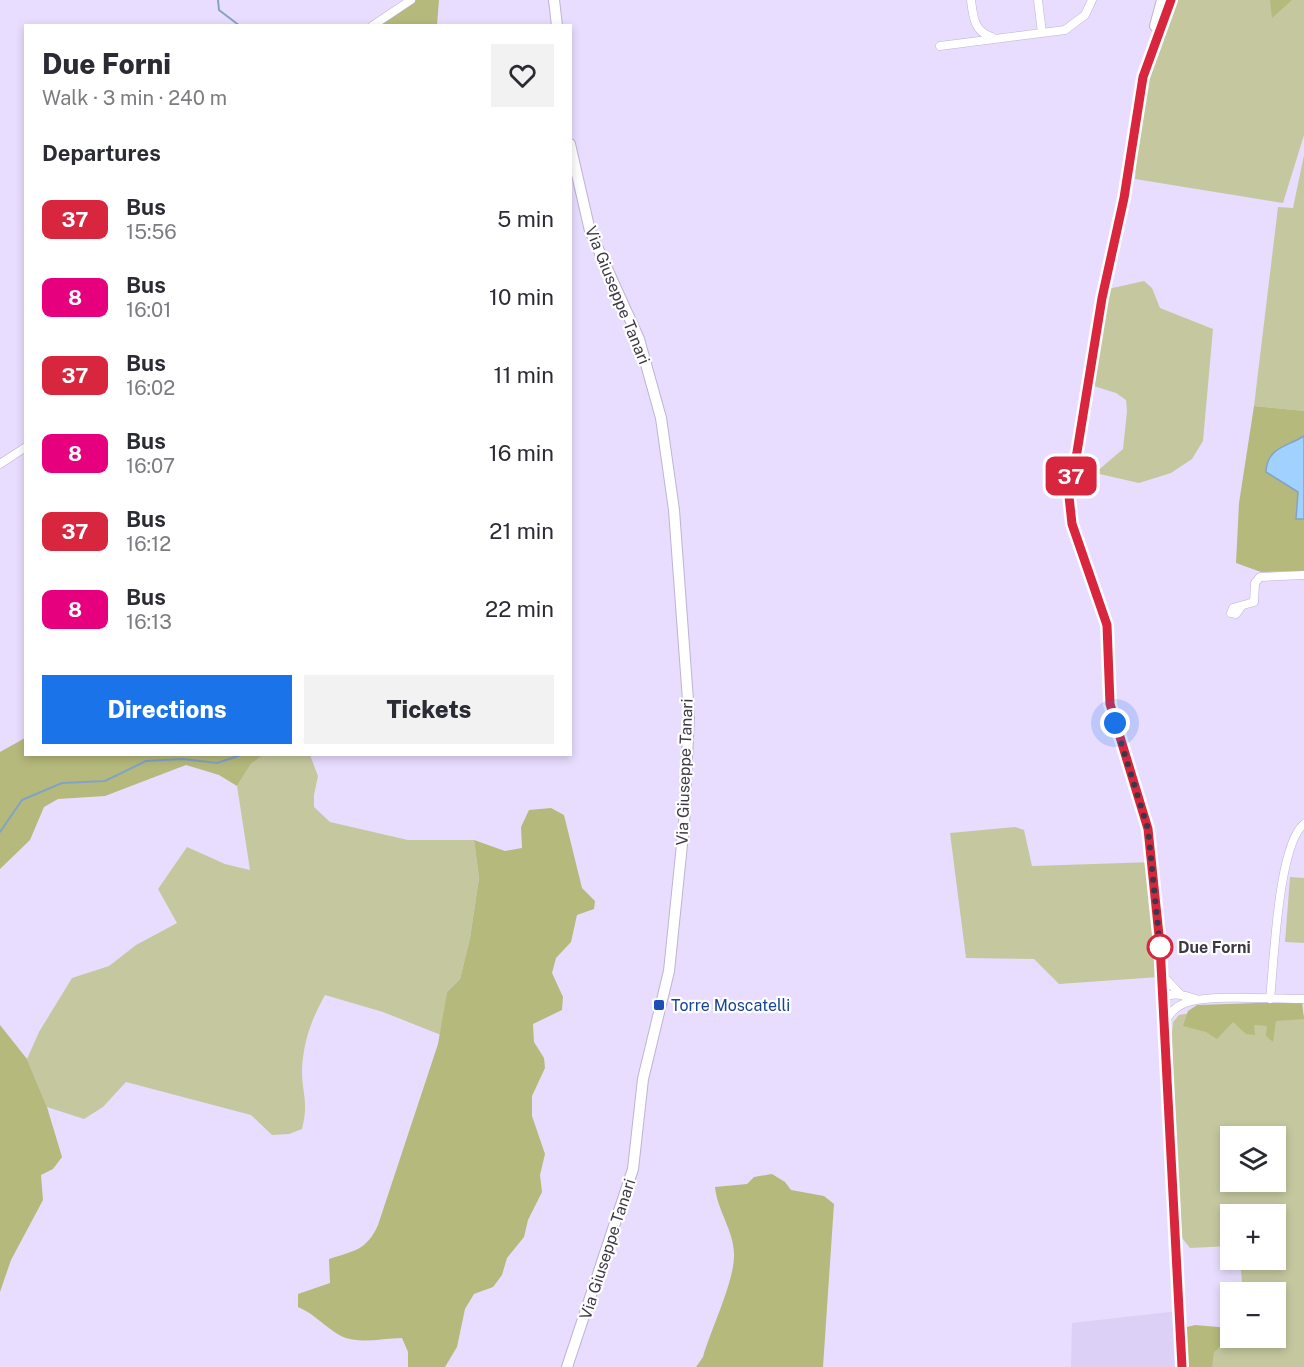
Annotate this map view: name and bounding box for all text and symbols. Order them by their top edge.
button: heart [491,44,554,107]
text: Due Forni [42,47,171,80]
text: Walk · 3 min · 240 m [42,86,227,110]
text: Departures [42,140,161,166]
text: Bus [126,194,166,220]
text: 5 min [497,206,554,232]
text: 37 [62,207,88,232]
text: 15:56 [126,220,177,244]
street label: Via Giuseppe Tanari [581,223,654,367]
text: Bus [126,272,166,298]
text: 10 min [489,284,554,310]
text: 8 [68,285,82,310]
text: 16:01 [126,298,171,322]
text: Bus [126,350,166,376]
text: 11 min [493,362,554,388]
text: 37 [62,363,88,388]
text: 16:02 [126,376,175,400]
text: Bus [126,428,166,454]
text: 16 min [489,440,554,466]
text: 8 [68,441,82,466]
text: 16:07 [126,454,175,478]
line badge: 37 [1044,456,1098,496]
text: 37 [1058,464,1084,489]
text: Bus [126,506,166,532]
text: 21 min [489,518,554,544]
text: 37 [62,519,88,544]
text: 16:12 [126,532,171,556]
text: Bus [126,584,166,610]
text: 22 min [485,596,554,622]
text: 8 [68,597,82,622]
text: 16:13 [126,610,172,634]
button: Directions [42,675,292,744]
button: Tickets [304,675,554,744]
street label: Via Giuseppe Tanari [672,698,697,846]
your location [1100,708,1130,738]
marker: Due Forni [1147,934,1173,960]
place label: Due Forni [1178,938,1251,957]
place label: Torre Moscatelli [671,996,790,1015]
marker: Torre Moscatelli [652,998,666,1012]
map controls [1220,1126,1286,1348]
button: layers [1220,1126,1286,1192]
street label: Via Giuseppe Tanari [576,1176,639,1322]
button: + [1220,1204,1286,1270]
button: − [1220,1282,1286,1348]

